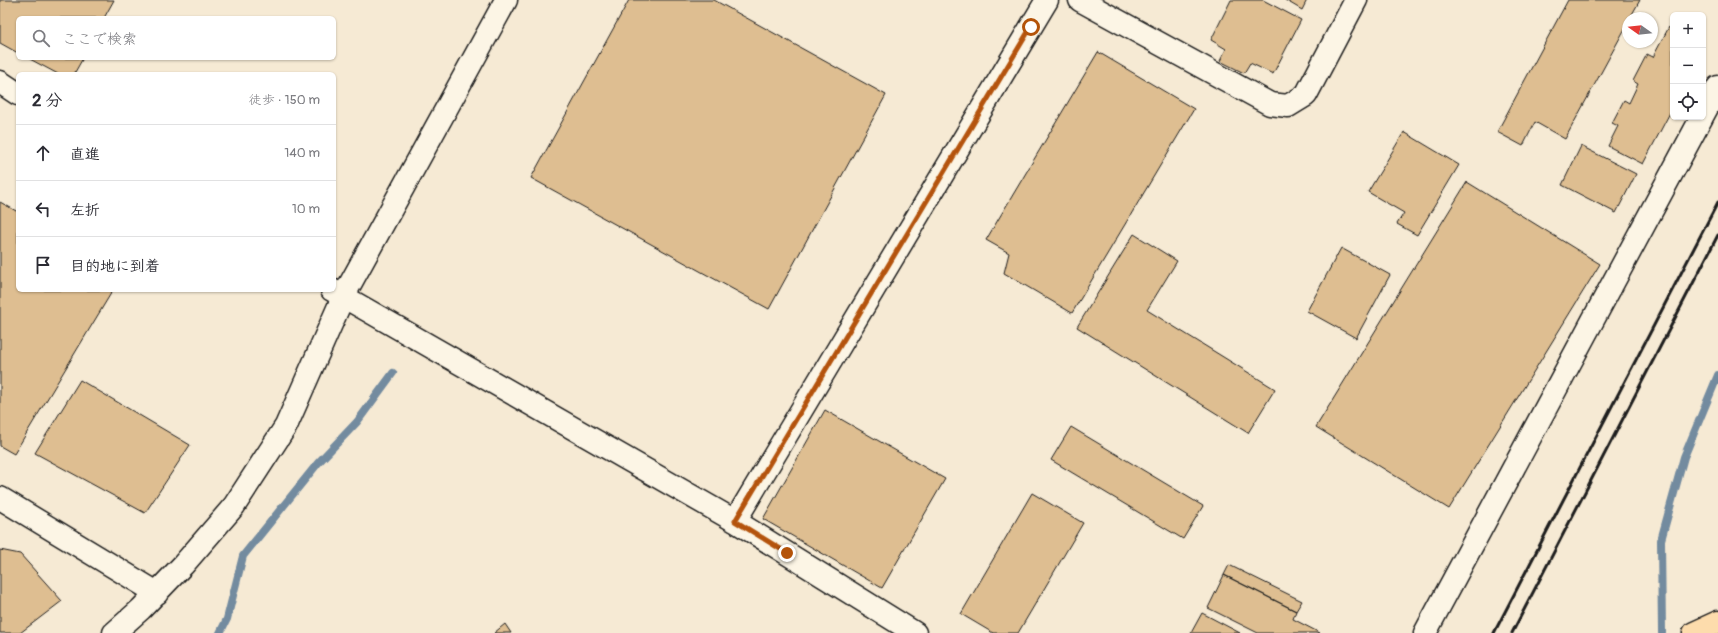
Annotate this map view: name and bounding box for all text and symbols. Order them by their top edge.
north arrow [1622,12,1658,48]
map controls [1670,12,1706,120]
button: + [1670,12,1706,48]
search box [16,16,336,60]
route start [1022,18,1040,36]
icon: search [30,27,52,49]
text: ここで検索 [62,30,137,49]
button: − [1670,48,1706,84]
button: locate [1670,84,1706,120]
text: 2 分 [32,90,62,111]
text: 徒歩 · 150 m [249,92,320,108]
icon: ahead [32,142,54,164]
text: 直進 [70,145,100,164]
text: 140 m [284,145,320,161]
icon: left [32,198,54,220]
text: 左折 [70,201,100,220]
text: 10 m [292,201,320,217]
icon: arrive [32,254,54,276]
text: 目的地に到着 [70,257,160,276]
route end [778,544,796,562]

